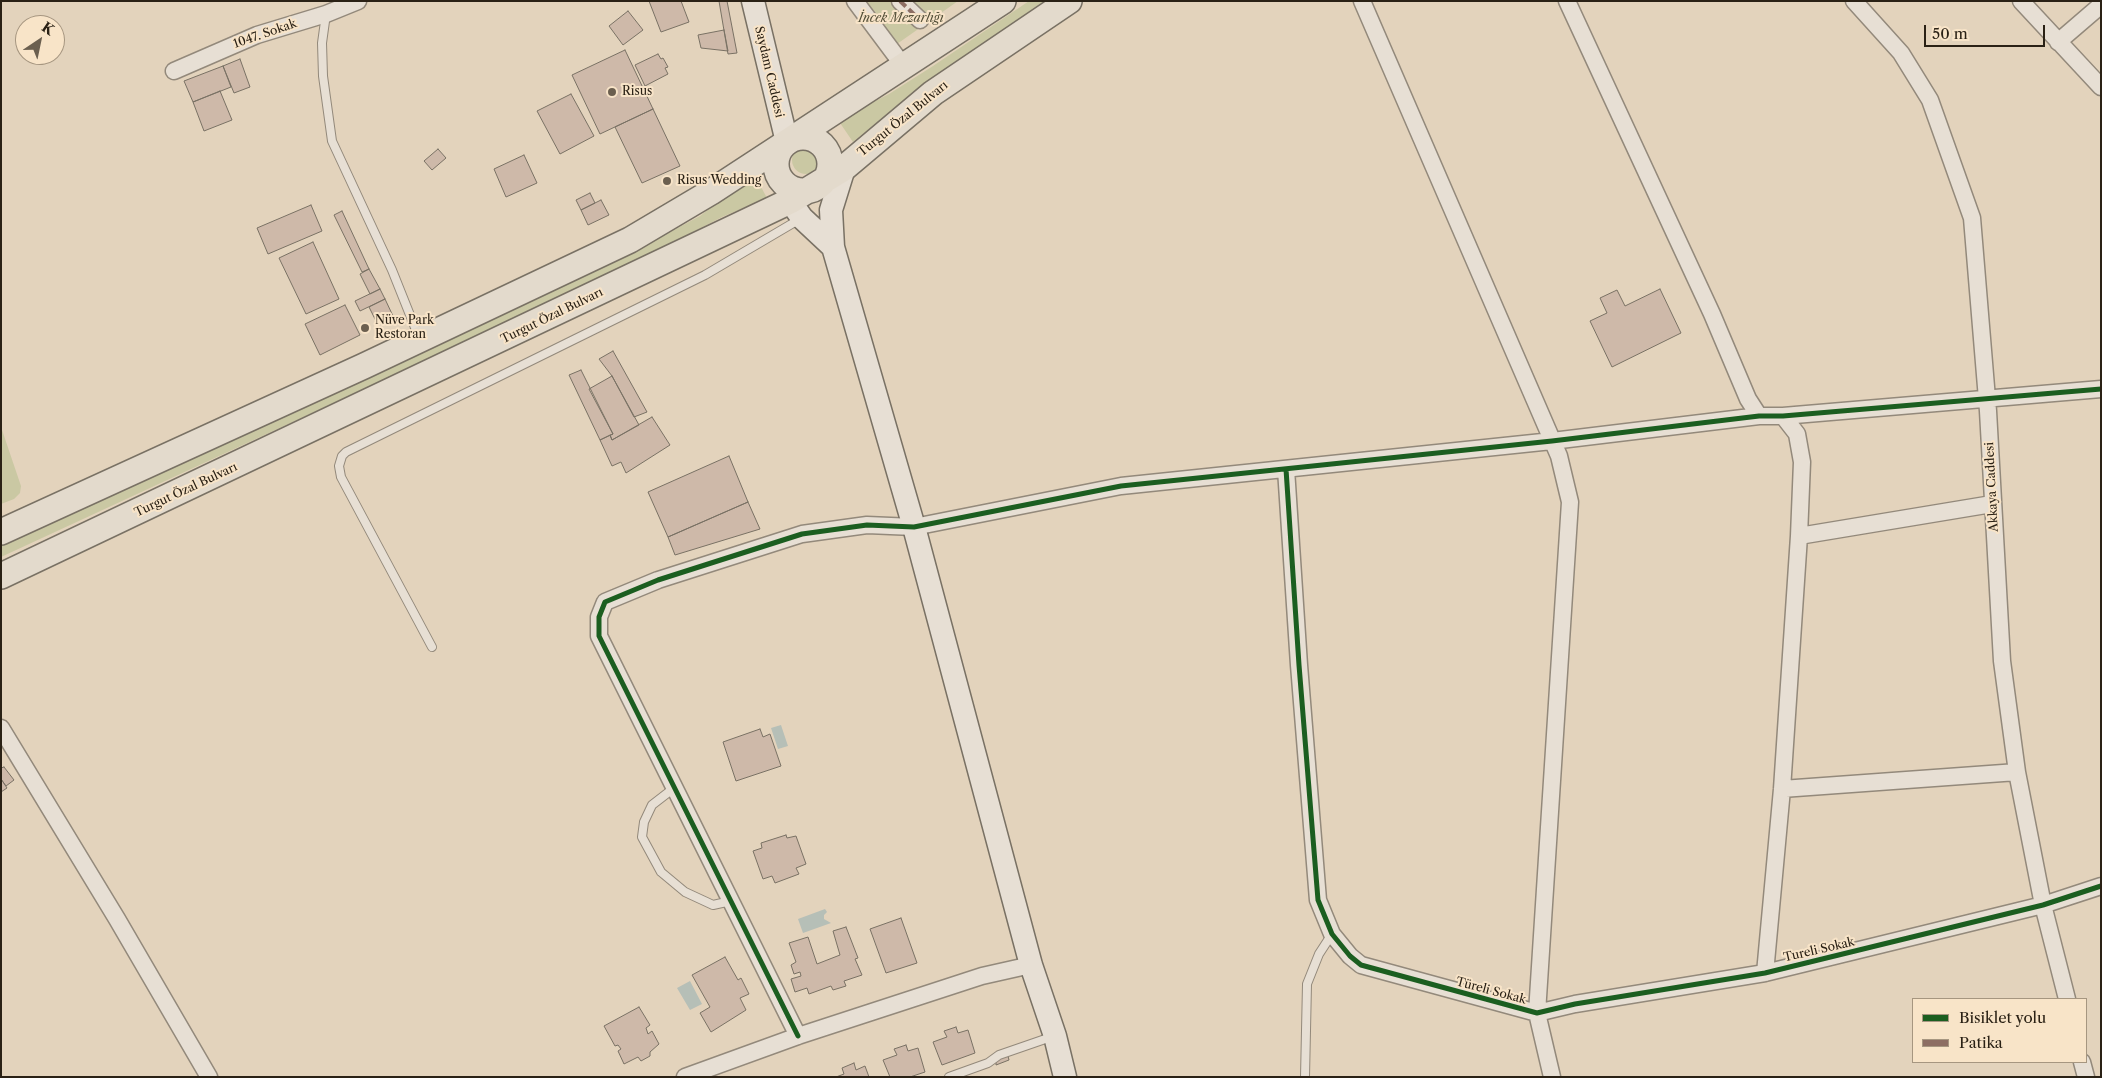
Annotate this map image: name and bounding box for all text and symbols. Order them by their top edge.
park label: İncek Mezarlığı [858,12,944,26]
north arrow [15,15,65,65]
scale bar [1927,15,2048,47]
street label: 1047. Sokak [232,16,298,52]
text: K [38,18,57,39]
text: 50 m [1932,24,1968,43]
street label: Saydam Caddesi [751,25,787,119]
street label: Turgut Özal Bulvarı [855,78,951,160]
place label: Risus [622,85,652,99]
marker: Risus [606,86,618,98]
place label: Risus Wedding [677,174,761,188]
marker: Risus Wedding [661,175,673,187]
street label: Turgut Özal Bulvarı [499,285,605,347]
place label: Nüve Park Restoran [375,314,434,342]
marker: Nüve Park Restoran [359,322,371,334]
street label: Akkaya Caddesi [1982,442,2002,532]
street label: Turgut Özal Bulvarı [132,460,240,520]
street label: Tureli Sokak [1782,935,1856,965]
street label: Türeli Sokak [1454,975,1528,1007]
legend [1912,998,2087,1063]
text: Bisiklet yolu [1959,1008,2046,1027]
text: Patika [1959,1033,2003,1052]

